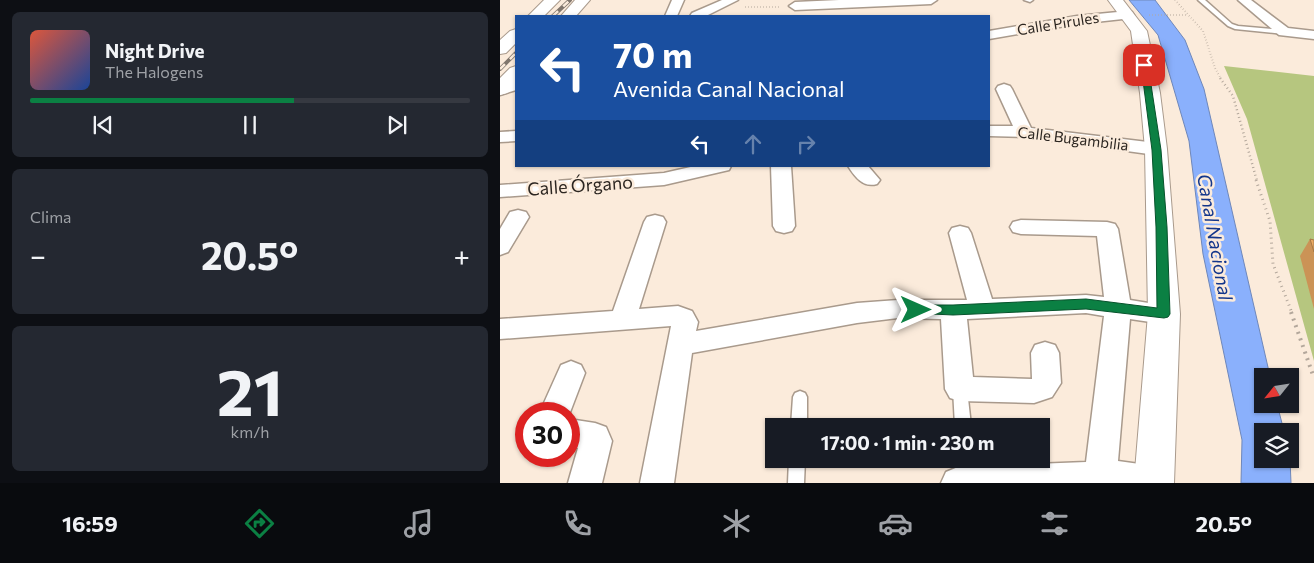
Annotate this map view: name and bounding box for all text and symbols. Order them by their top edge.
street label: Calle Pirules [1016,8,1100,38]
text: 70 m [613,32,693,75]
icon: left [530,35,595,100]
text: Night Drive [105,39,205,62]
pin [1123,44,1165,86]
icon: arrive [1130,51,1158,79]
text: The Halogens [105,62,203,81]
text: Avenida Canal Nacional [613,75,844,102]
icon: previous [89,111,117,139]
icon: pause [236,111,264,139]
icon: next [383,111,411,139]
street label: Calle Bugambilia [1017,122,1130,154]
icon: left [686,130,714,158]
icon: ahead [739,130,767,158]
icon: right [792,130,820,158]
street label: Calle Órgano [526,170,633,200]
water label: Canal Nacional [1193,172,1238,303]
text: Clima [30,207,71,226]
text: 20.5° [201,231,298,278]
text: − [30,238,46,272]
text: + [454,238,470,272]
position arrow [889,283,941,335]
text: 21 [217,350,283,429]
north arrow [1254,368,1299,412]
map controls [1254,368,1299,468]
speed limit sign: 30 [515,402,580,467]
text: km/h [231,422,269,441]
button: layers [1254,423,1299,468]
text: 17:00 · 1 min · 230 m [821,431,994,454]
icon: directions [242,506,277,541]
icon: music [401,506,436,541]
icon: phone [560,506,595,541]
icon: climate [719,506,754,541]
icon: car [878,506,913,541]
icon: filters [1037,506,1072,541]
text: 16:59 [62,510,118,537]
text: 20.5° [1196,510,1252,537]

